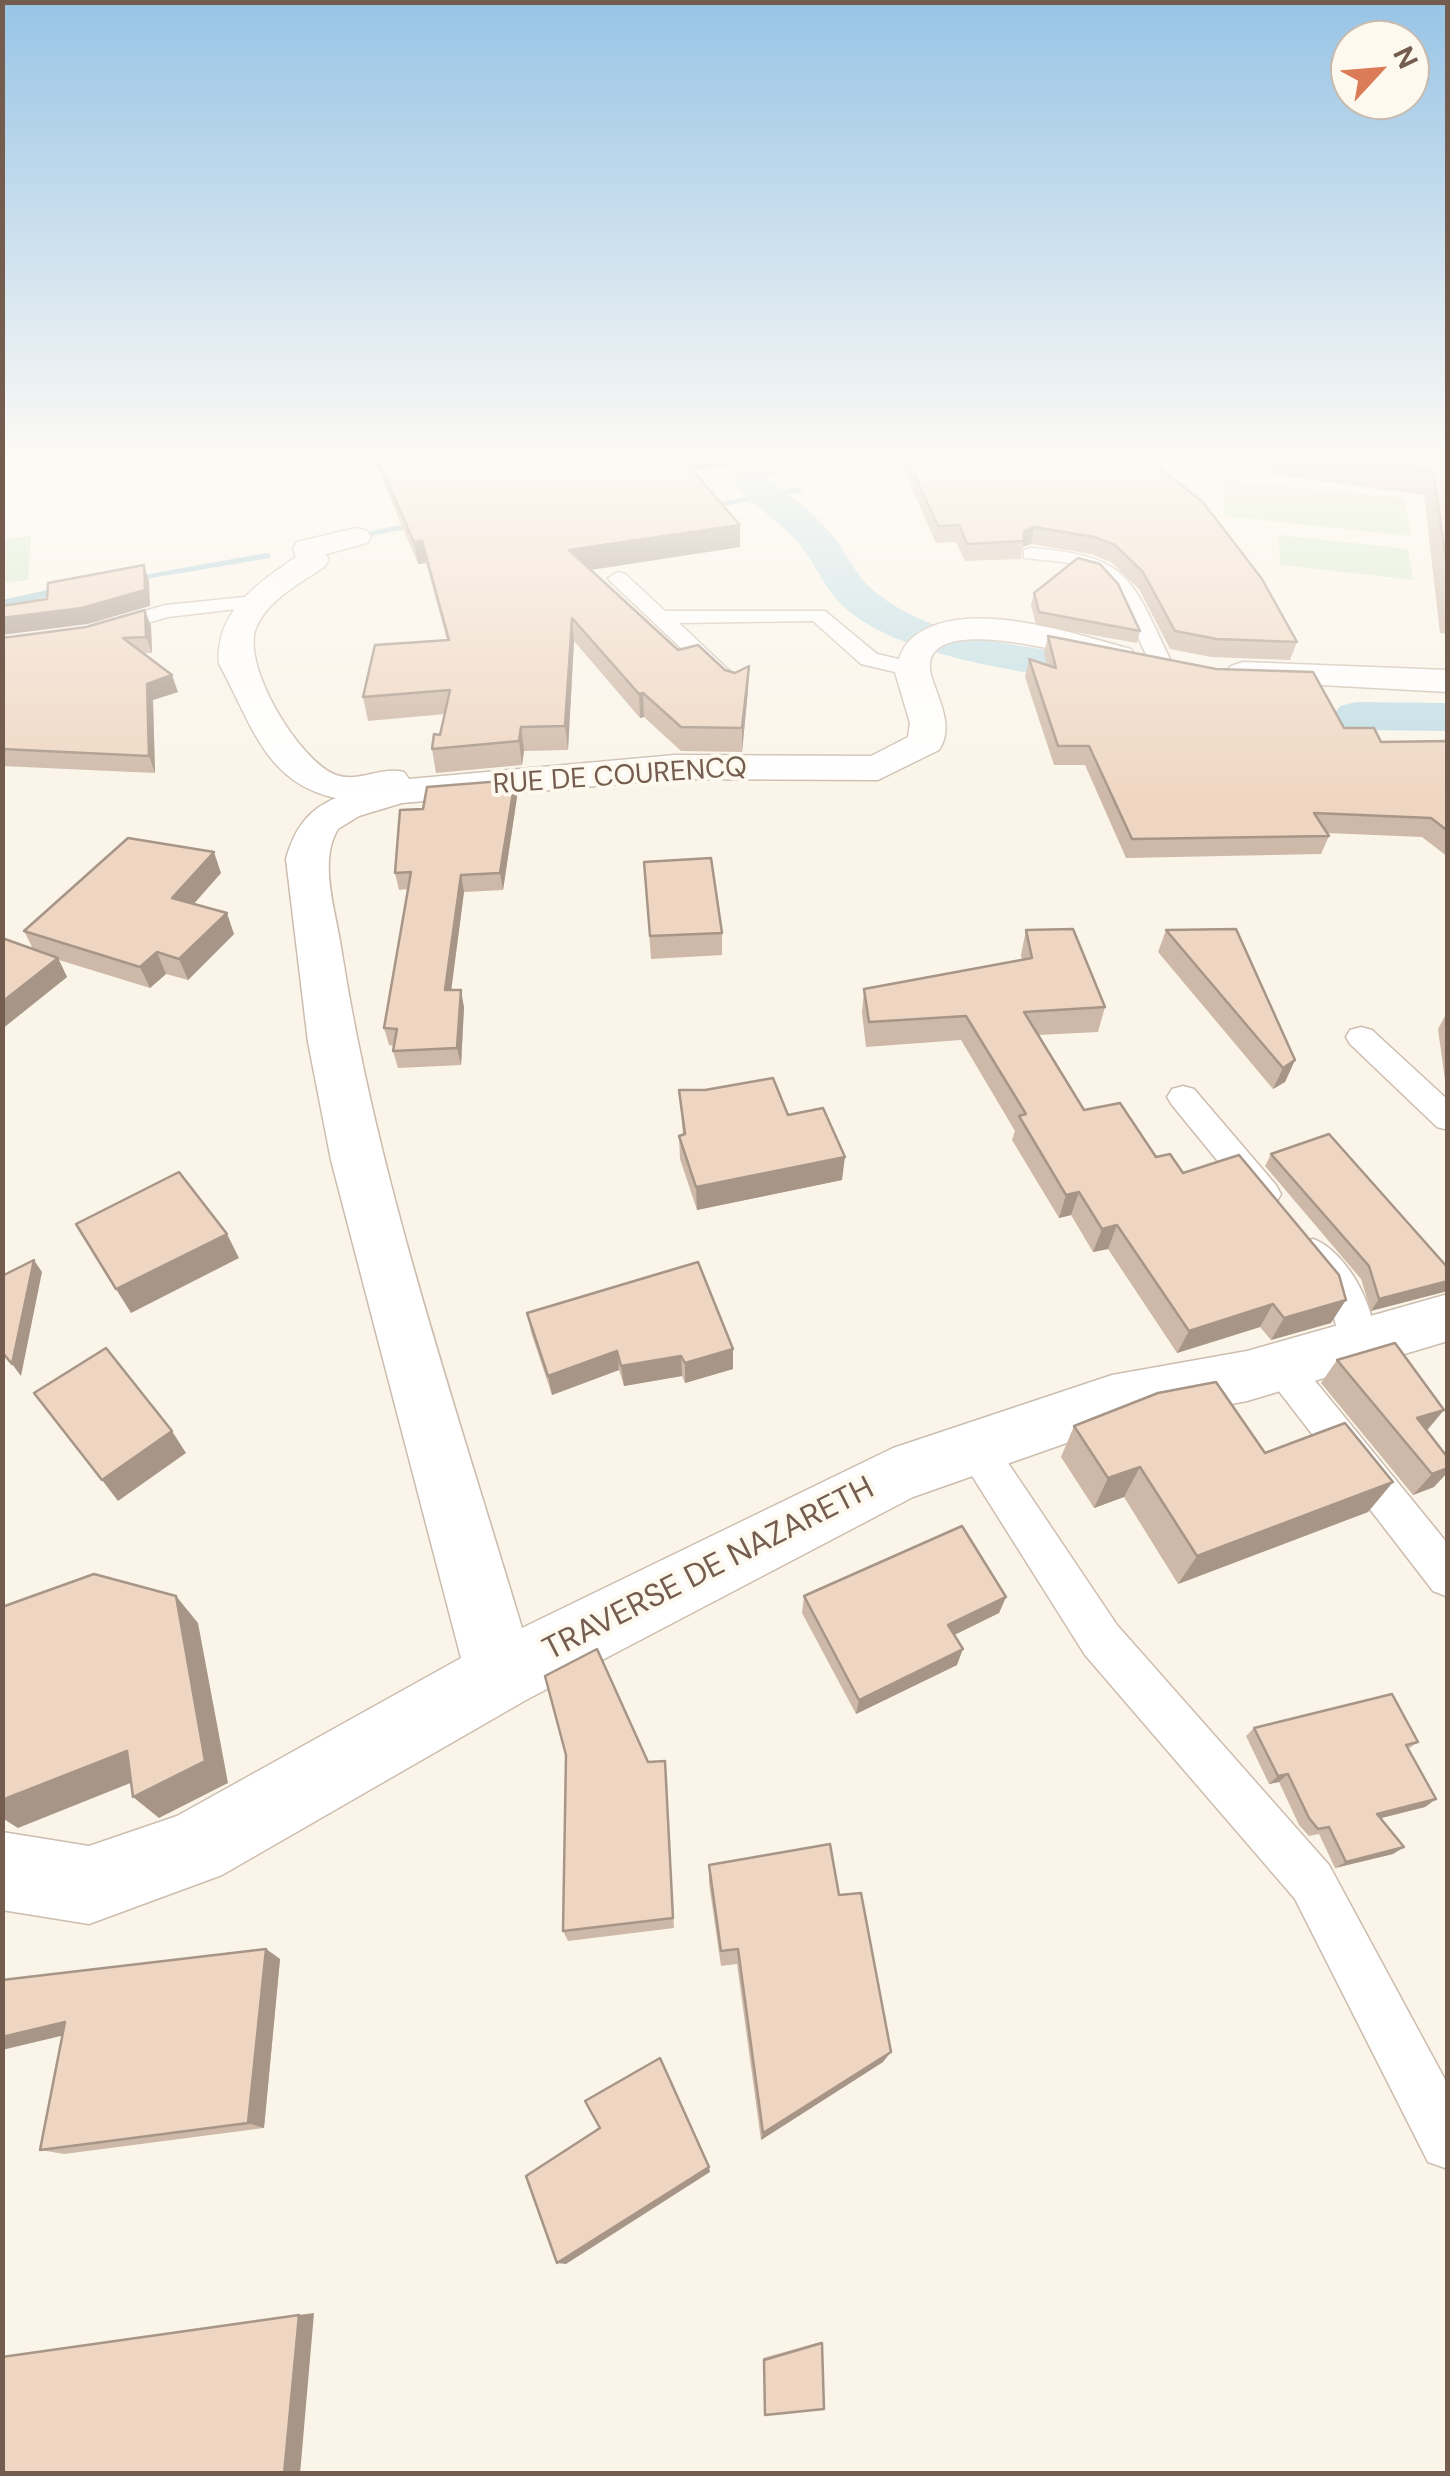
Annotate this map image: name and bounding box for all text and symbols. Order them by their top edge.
north arrow [1330,20,1430,120]
text: N [1385,40,1427,75]
street label: RUE DE COURENCQ [492,751,748,803]
street label: TRAVERSE DE NAZARETH [537,1470,881,1670]

